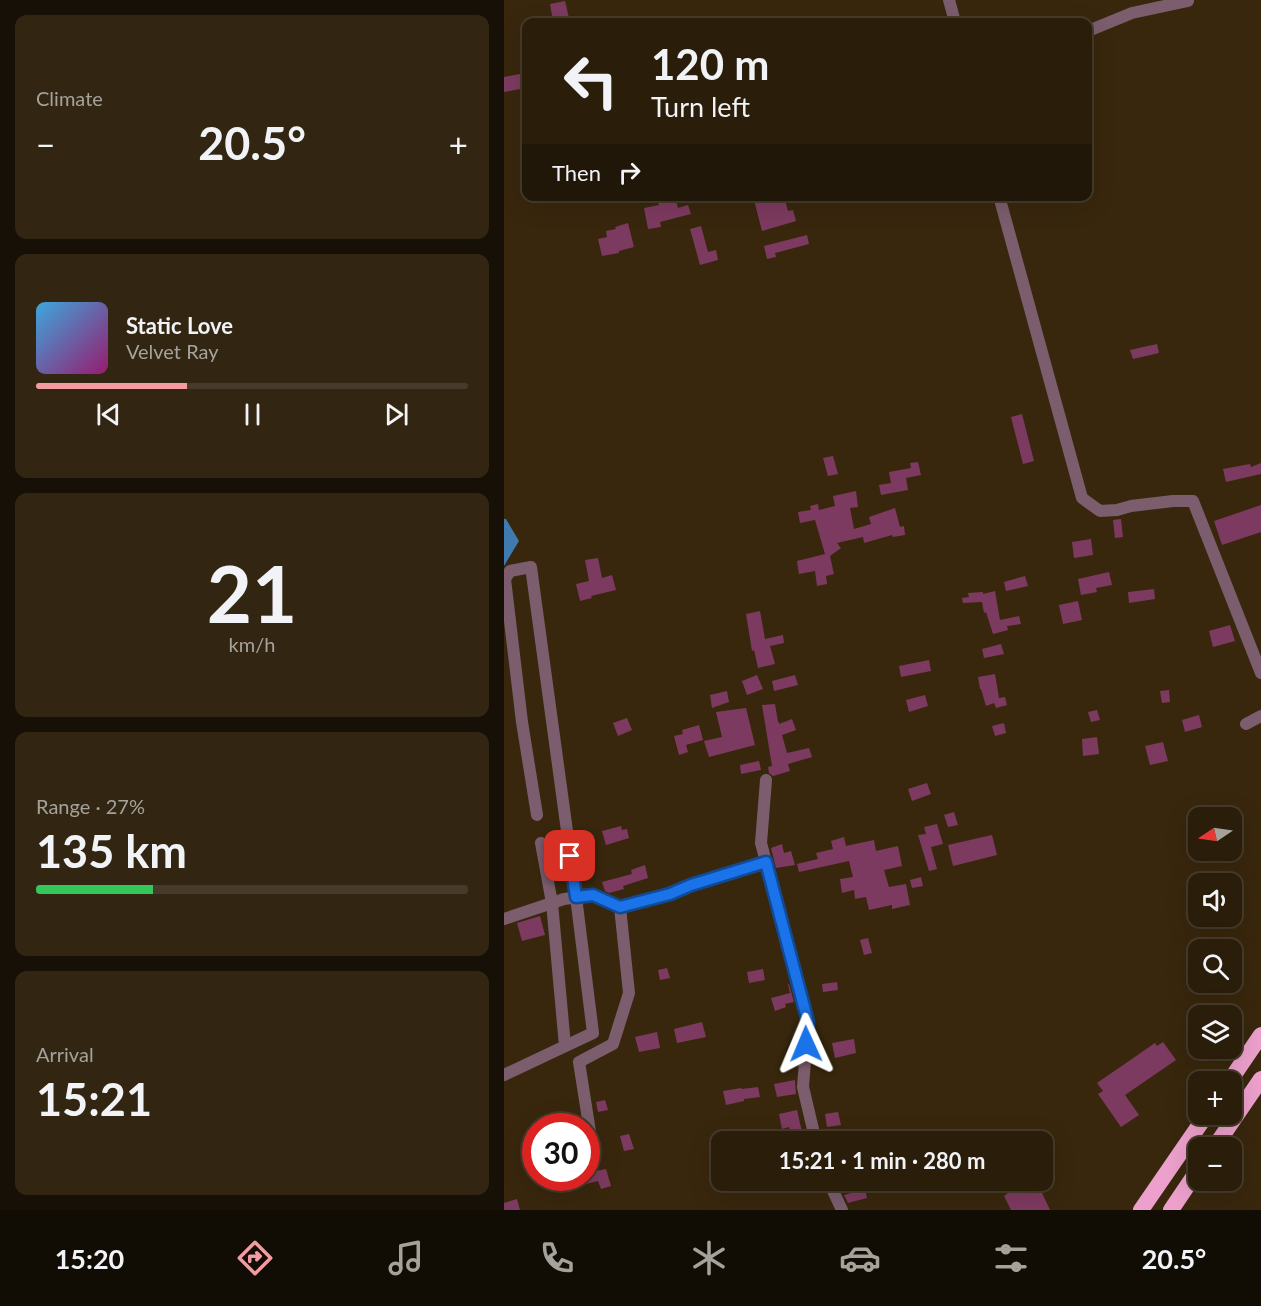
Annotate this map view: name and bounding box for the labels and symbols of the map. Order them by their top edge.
north arrow [1188,807,1242,861]
pin [544,830,595,881]
position arrow [774,1012,838,1076]
speed limit sign: 30 [522,1113,600,1191]

